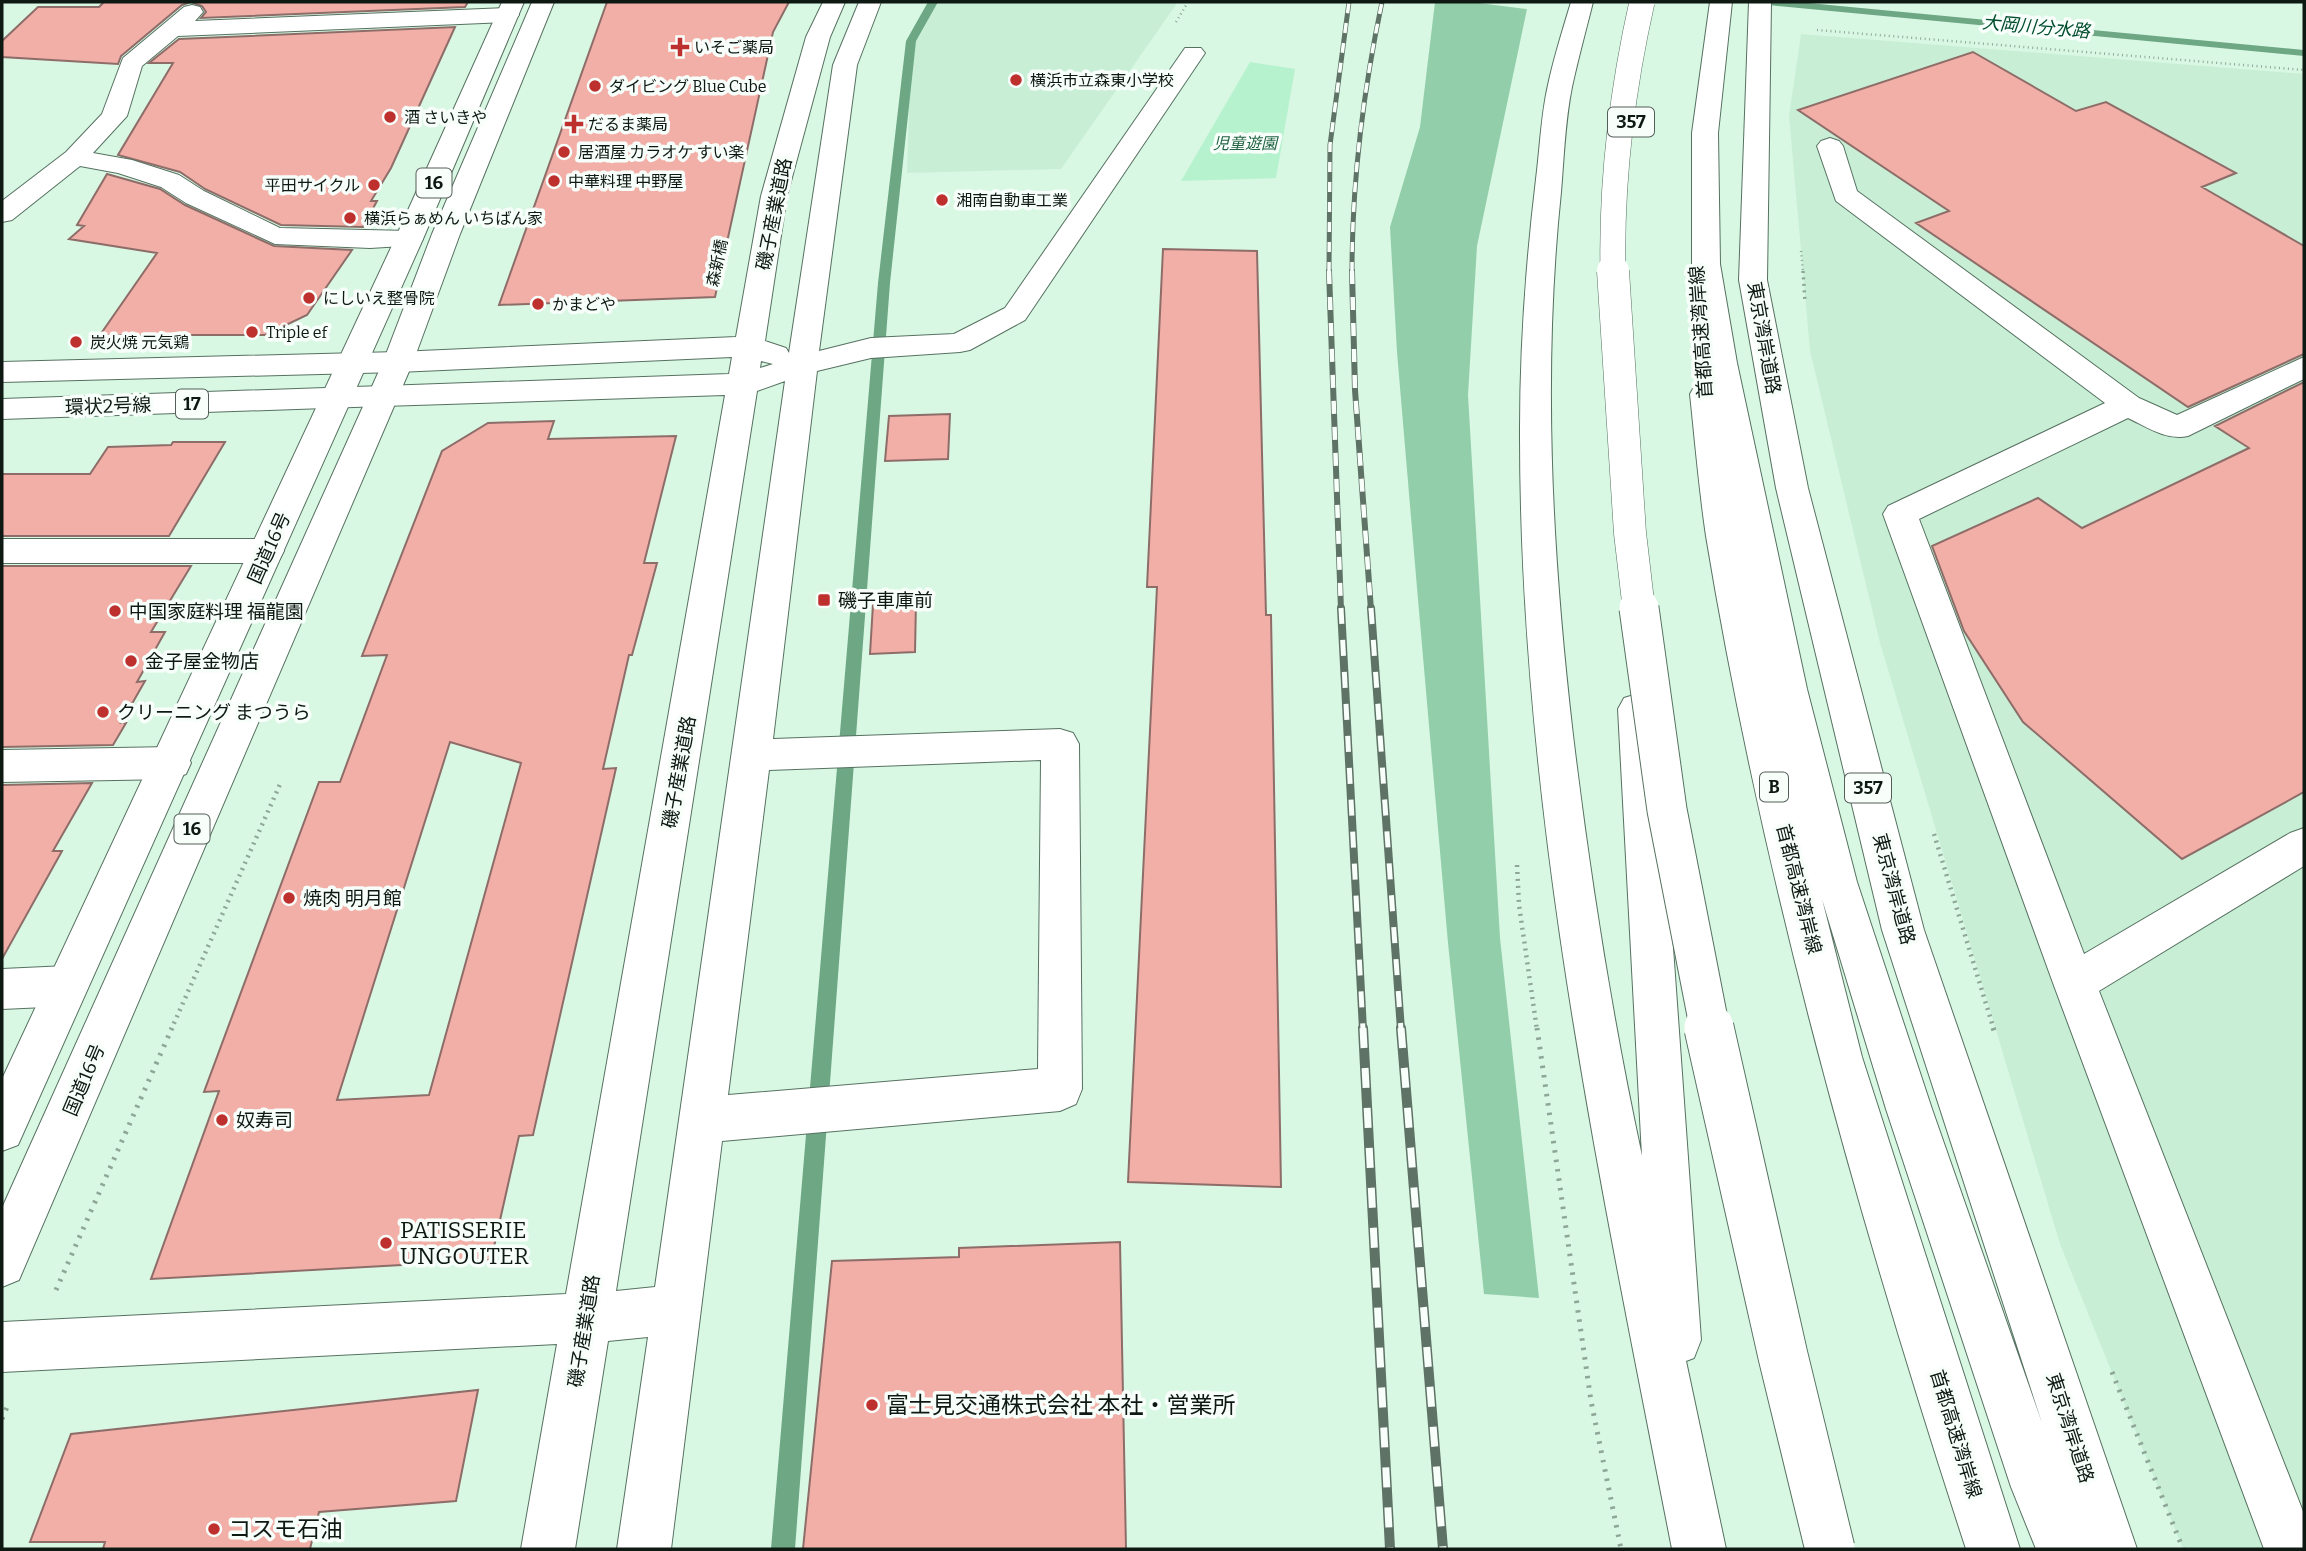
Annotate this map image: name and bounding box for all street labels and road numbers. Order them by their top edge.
road number: 357 [1608,107,1654,136]
street label: 磯子産業道路 [752,156,796,272]
road number: 16 [416,168,452,198]
street label: 森新橋 [703,238,731,288]
street label: 首都高速湾岸線 [1685,265,1717,399]
street label: 東京湾岸道路 [1743,280,1785,396]
road number: 17 [176,390,208,418]
street label: 環状2号線 [64,393,152,419]
street label: 国道16号 [243,509,295,587]
street label: 磯子産業道路 [658,714,700,830]
road number: B [1760,772,1788,802]
road number: 357 [1845,774,1891,802]
road number: 16 [174,814,210,844]
street label: 首都高速湾岸線 [1772,822,1826,956]
street label: 東京湾岸道路 [1868,831,1920,947]
street label: 国道16号 [59,1041,109,1119]
street label: 磯子産業道路 [564,1273,604,1389]
street label: 首都高速湾岸線 [1926,1367,1986,1501]
street label: 東京湾岸道路 [2041,1370,2099,1486]

